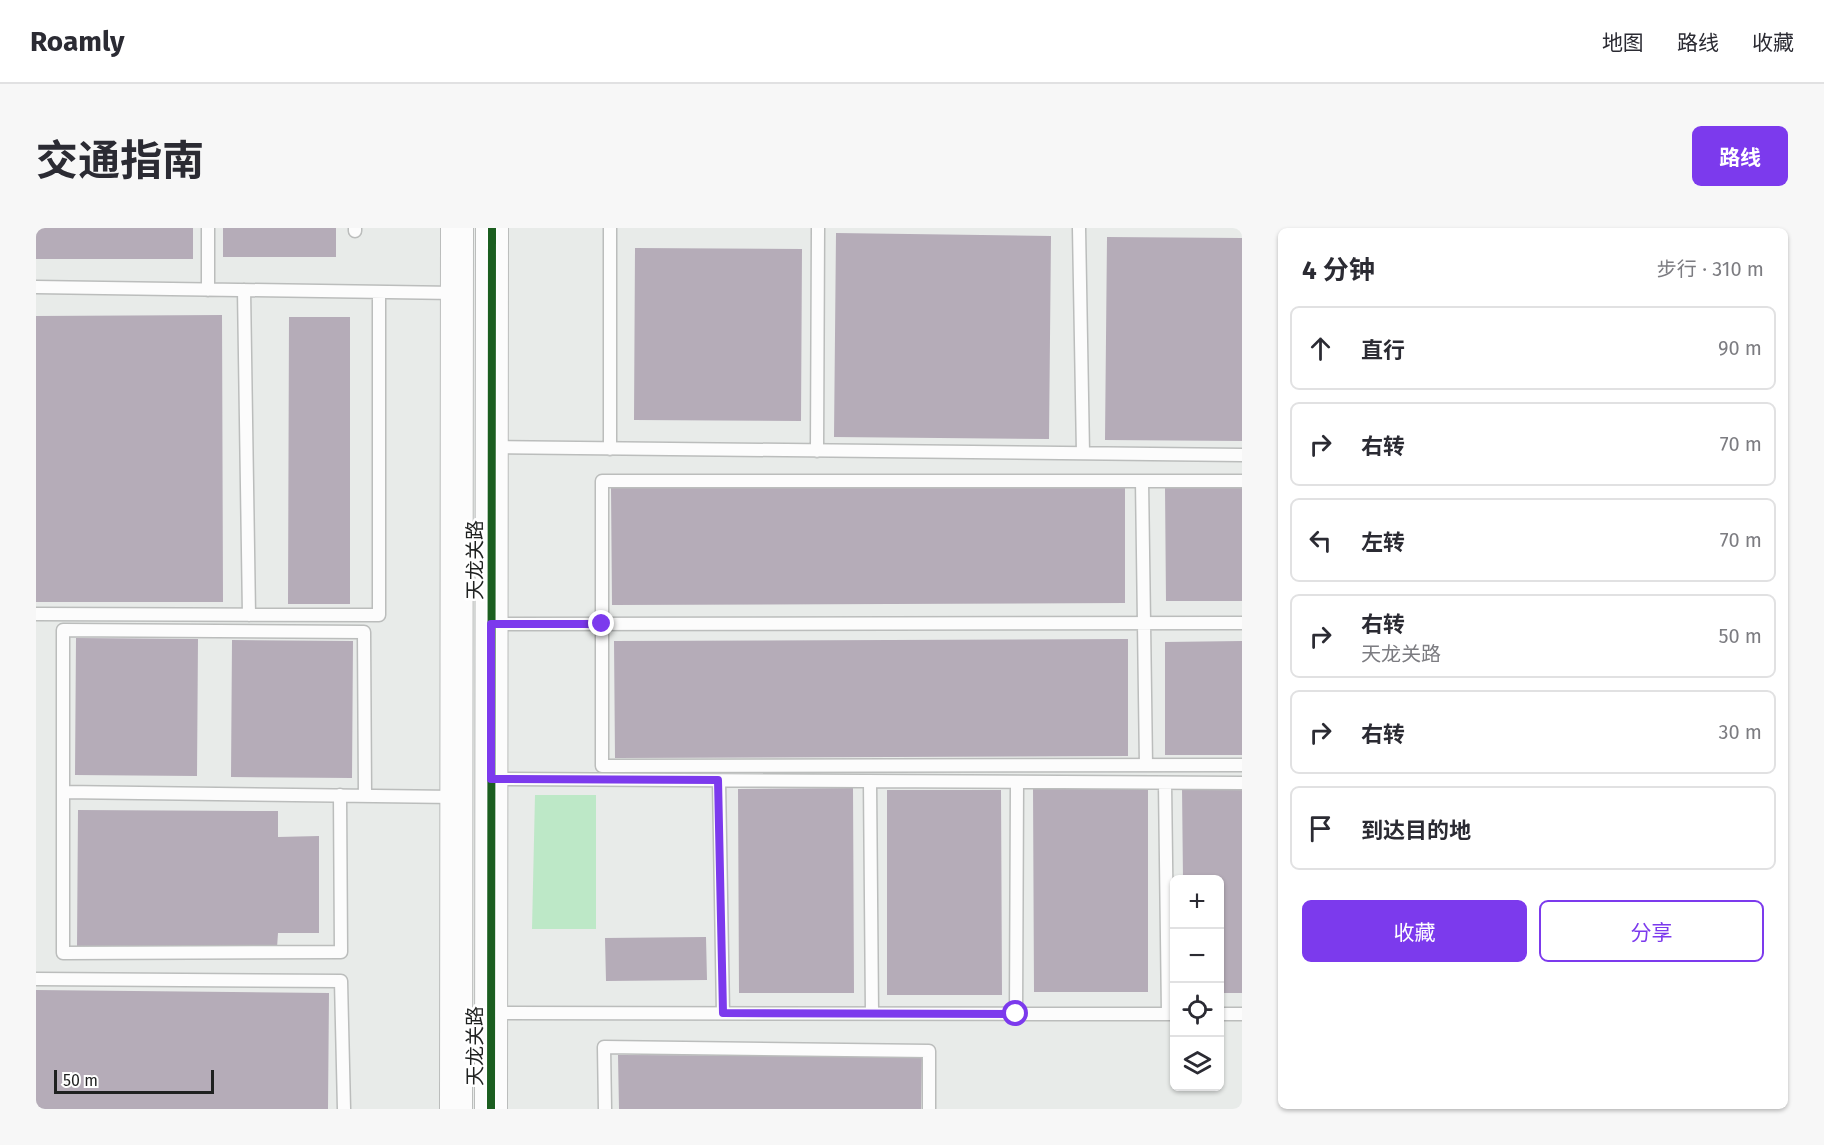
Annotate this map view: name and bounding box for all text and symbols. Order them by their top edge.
text: Roamly [30,25,124,58]
text: 地图 [1602,30,1644,56]
text: 路线 [1677,30,1719,56]
text: 收藏 [1752,30,1794,56]
button: 路线 [1692,126,1788,186]
text: 交通指南 [36,136,204,186]
text: 4 分钟 [1302,255,1375,286]
text: 步行 · 310 m [1657,257,1764,281]
icon: ahead [1304,332,1337,365]
text: 90 m [1718,336,1762,360]
text: 直行 [1361,337,1405,364]
icon: right [1304,428,1337,461]
text: 70 m [1720,432,1762,456]
text: 右转 [1361,433,1405,460]
street label: 天龙关路 [463,520,487,600]
icon: left [1304,524,1337,557]
text: 70 m [1720,528,1762,552]
text: 左转 [1361,529,1405,556]
route end [588,610,614,636]
text: 右转 [1361,611,1405,638]
icon: right [1304,620,1337,653]
text: 50 m [1718,624,1762,648]
text: 天龙关路 [1361,642,1441,666]
icon: right [1304,716,1337,749]
text: 30 m [1718,720,1762,744]
text: 右转 [1361,721,1405,748]
icon: arrive [1304,812,1337,845]
text: 到达目的地 [1361,817,1471,844]
map controls [1170,875,1224,1091]
button: + [1170,875,1224,929]
button: 收藏 [1302,900,1527,962]
button: 分享 [1539,900,1764,962]
button: − [1170,929,1224,983]
button: locate [1170,983,1224,1037]
route start [1002,1000,1028,1026]
street label: 天龙关路 [463,1006,487,1086]
button: layers [1170,1037,1224,1091]
scale bar [54,1067,214,1094]
text: 50 m [63,1071,98,1090]

